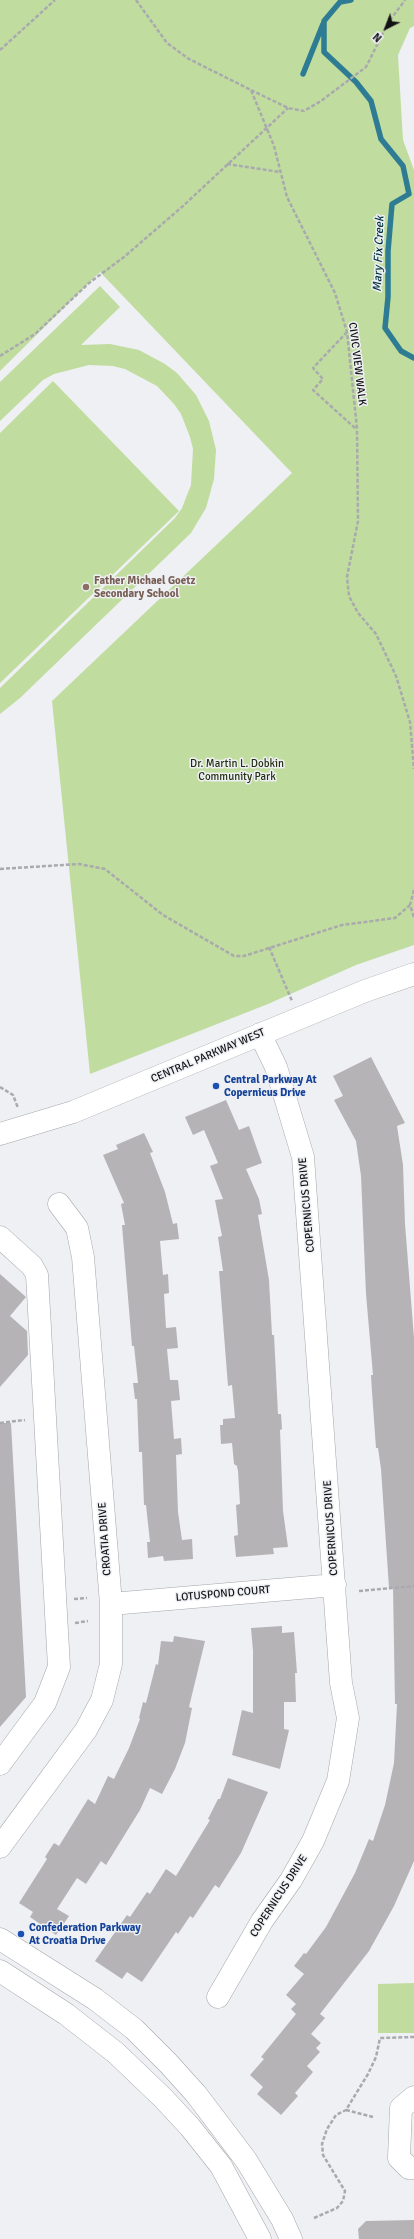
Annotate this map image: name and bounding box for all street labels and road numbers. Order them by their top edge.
street label: CIVIC VIEW WALK [345,322,369,406]
street label: CENTRAL PARKWAY WEST [149,1026,267,1086]
street label: COPERNICUS DRIVE [296,1157,318,1253]
street label: COPERNICUS DRIVE [321,1480,341,1576]
street label: CROATIA DRIVE [96,1502,114,1576]
street label: LOTUSPOND COURT [175,1583,271,1605]
street label: COPERNICUS DRIVE [247,1852,311,1940]

